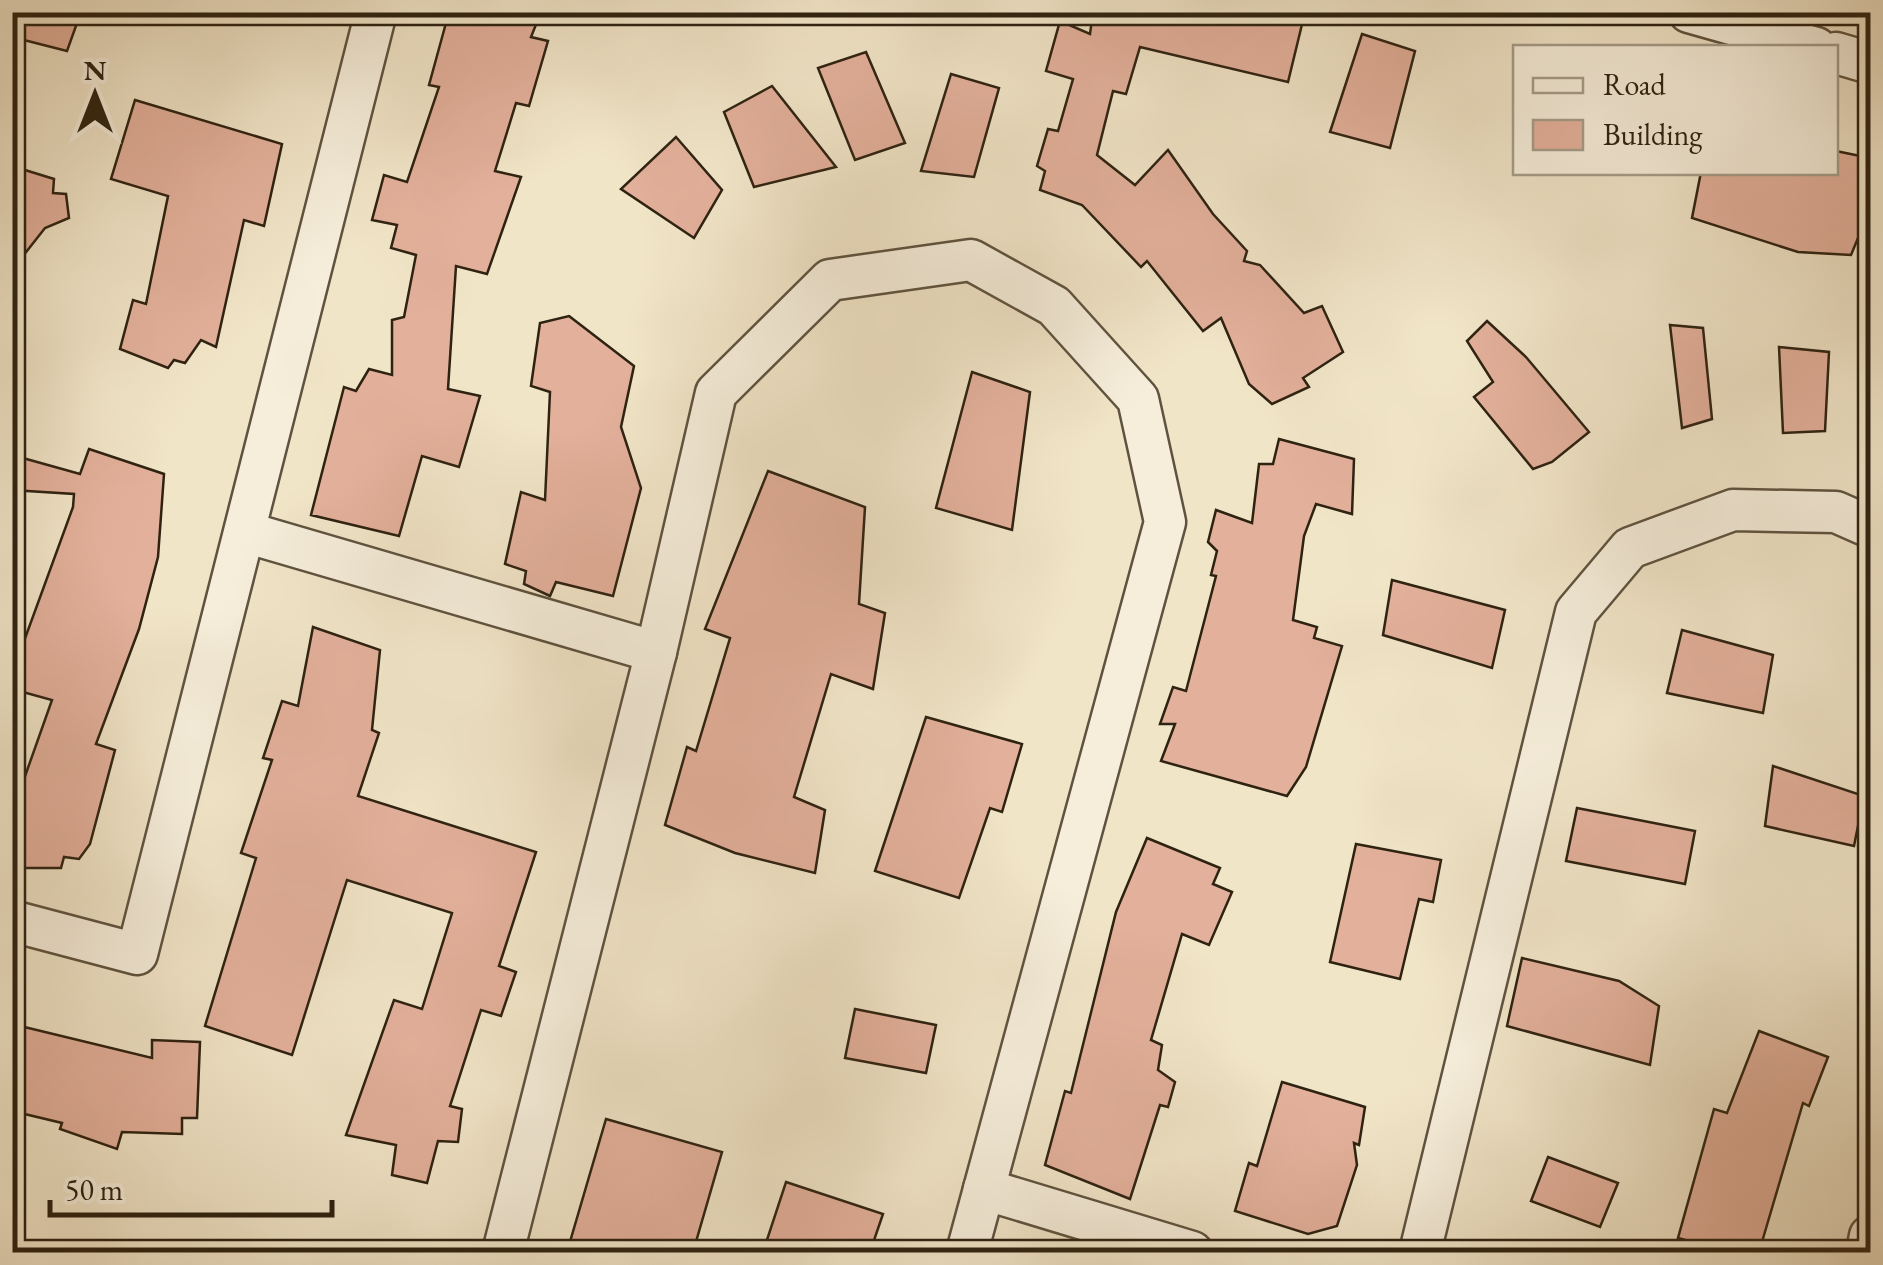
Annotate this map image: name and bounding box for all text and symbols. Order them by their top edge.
north arrow [45,45,145,145]
legend [1513,45,1838,175]
text: N [84,52,107,88]
text: Road [1603,65,1667,104]
text: Building [1603,115,1703,154]
scale bar [50,1155,332,1217]
text: 50 m [65,1170,123,1209]

